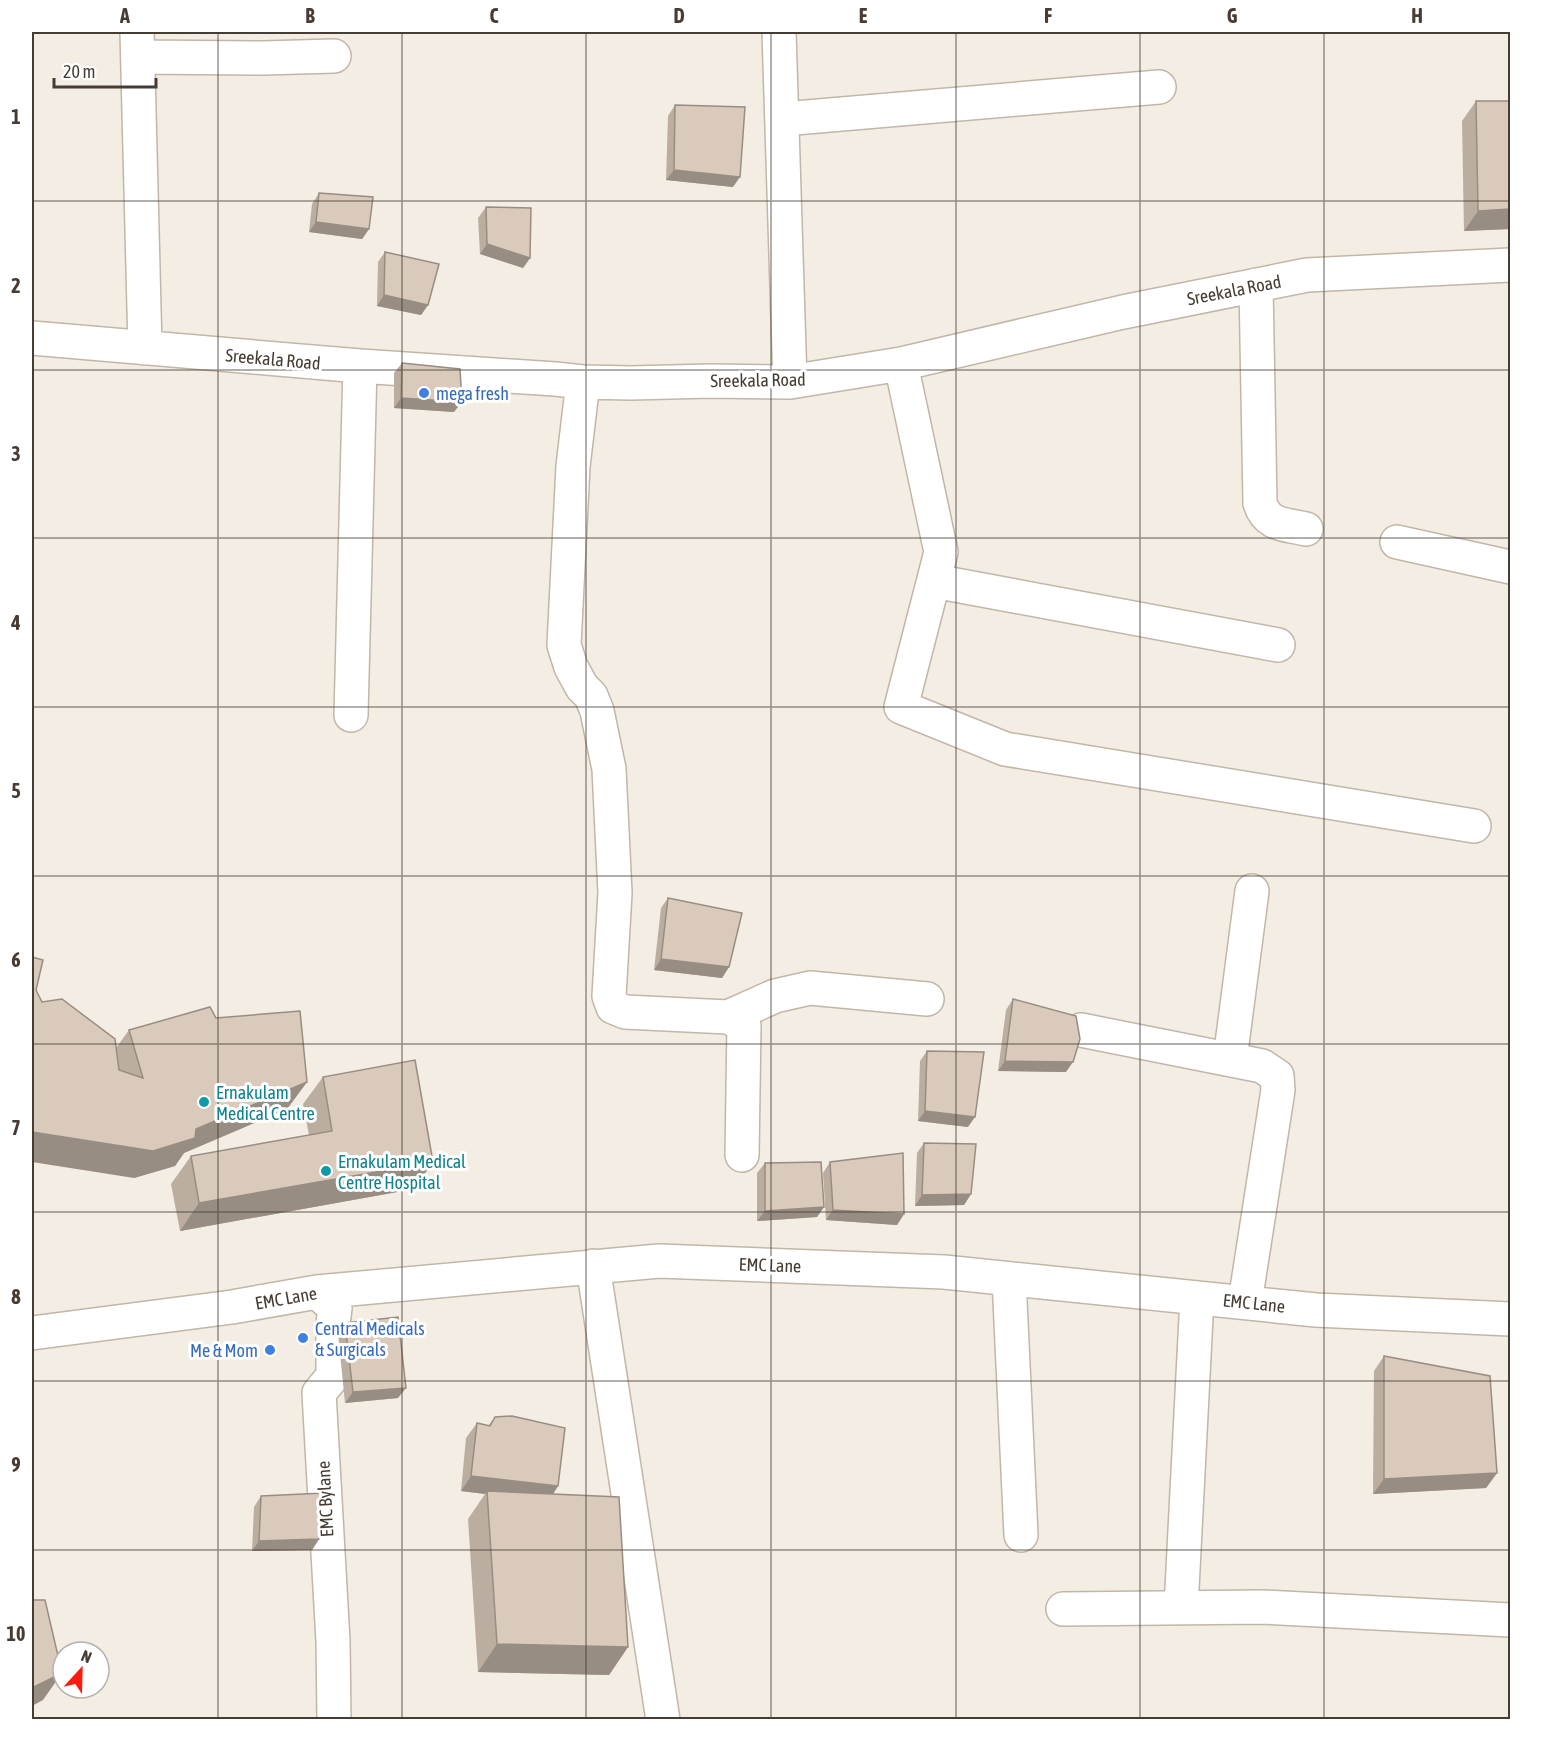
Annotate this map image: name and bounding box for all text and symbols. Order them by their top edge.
text: A [119,4,130,27]
text: B [305,4,315,27]
text: C [490,4,499,27]
text: D [673,4,685,27]
text: E [859,4,868,27]
text: F [1044,4,1052,27]
text: G [1227,4,1238,27]
text: H [1411,4,1423,27]
scale bar [54,51,156,89]
text: 20 m [63,61,95,82]
text: 1 [11,105,21,128]
street label: Sreekala Road [1185,271,1283,309]
text: 2 [11,274,21,297]
street label: Sreekala Road [225,344,321,374]
street label: Sreekala Road [710,369,806,391]
place label: mega fresh [436,383,509,404]
marker: mega fresh [417,386,431,400]
text: 3 [11,442,21,465]
text: 4 [10,611,21,634]
text: 5 [11,779,21,802]
text: 6 [11,948,21,971]
place label: Ernakulam Medical Centre [216,1082,315,1124]
marker: Ernakulam Medical Centre [197,1095,211,1109]
text: 7 [11,1116,21,1139]
place label: Ernakulam Medical Centre Hospital [338,1151,466,1193]
marker: Ernakulam Medical Centre Hospital [319,1164,333,1178]
street label: EMC Lane [738,1253,802,1277]
street label: EMC Lane [253,1282,319,1314]
text: 8 [11,1285,21,1308]
street label: EMC Lane [1222,1289,1286,1317]
place label: Central Medicals & Surgicals [315,1318,425,1360]
marker: Central Medicals & Surgicals [296,1331,310,1345]
place label: Me & Mom [190,1340,258,1361]
marker: Me & Mom [263,1343,277,1357]
text: 9 [11,1453,21,1476]
street label: EMC Bylane [313,1460,337,1538]
text: 10 [7,1622,25,1645]
north arrow [51,1640,111,1700]
text: N [79,1646,94,1666]

